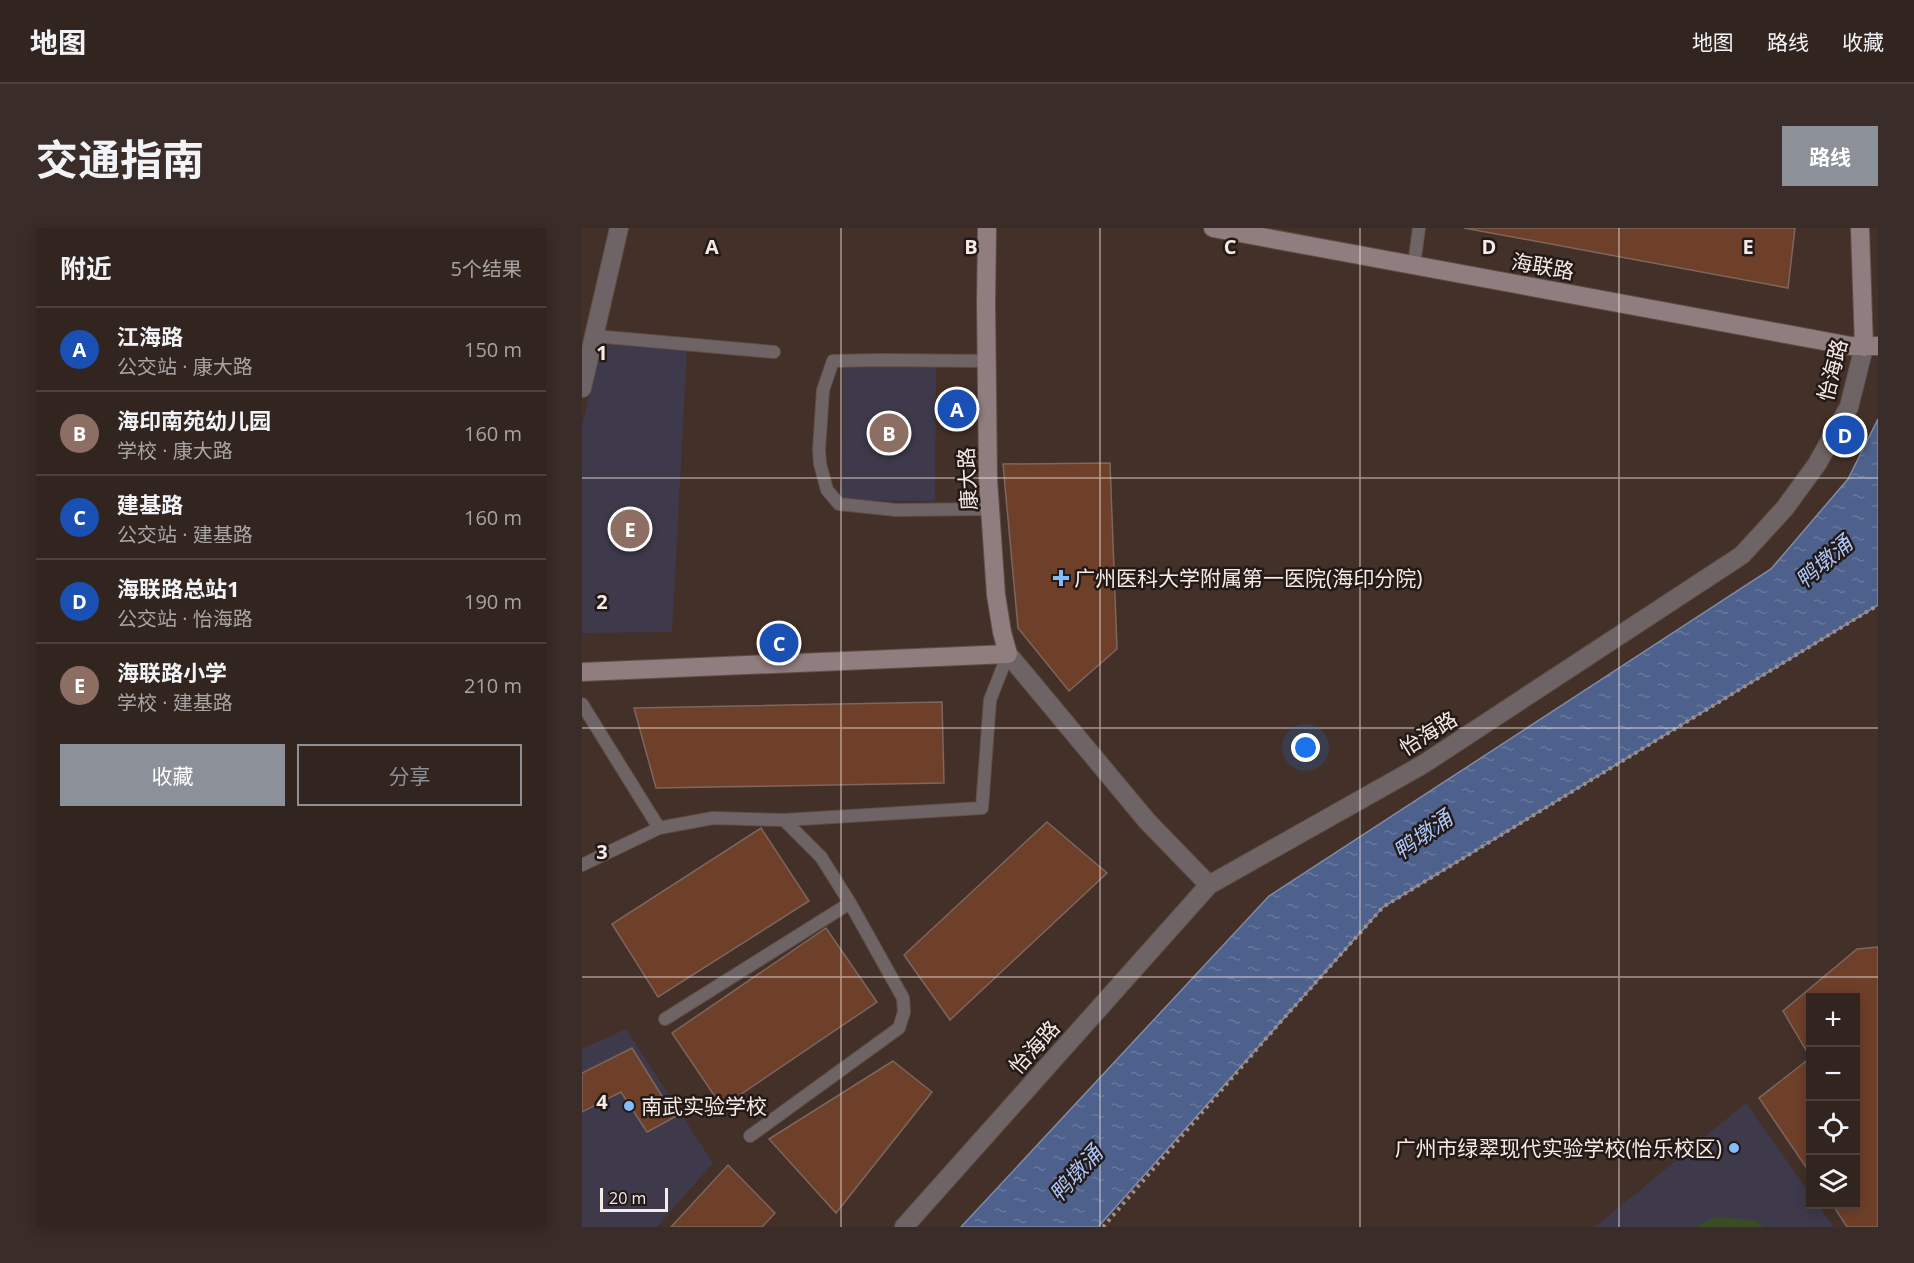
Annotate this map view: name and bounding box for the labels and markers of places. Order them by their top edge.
pin: A [938,386,976,432]
pin: B [870,410,908,456]
pin: D [1826,412,1864,458]
pin: E [610,506,650,552]
place label: 广州医科大学附属第一医院(海印分院) [1074,564,1422,592]
marker: 广州医科大学附属第一医院(海印分院) [1052,569,1070,587]
pin: C [760,620,798,666]
place label: 南武实验学校 [641,1092,767,1120]
marker: 南武实验学校 [622,1099,636,1113]
place label: 广州市绿翠现代实验学校(怡乐校区) [1395,1134,1722,1162]
marker: 广州市绿翠现代实验学校(怡乐校区) [1727,1141,1741,1155]

